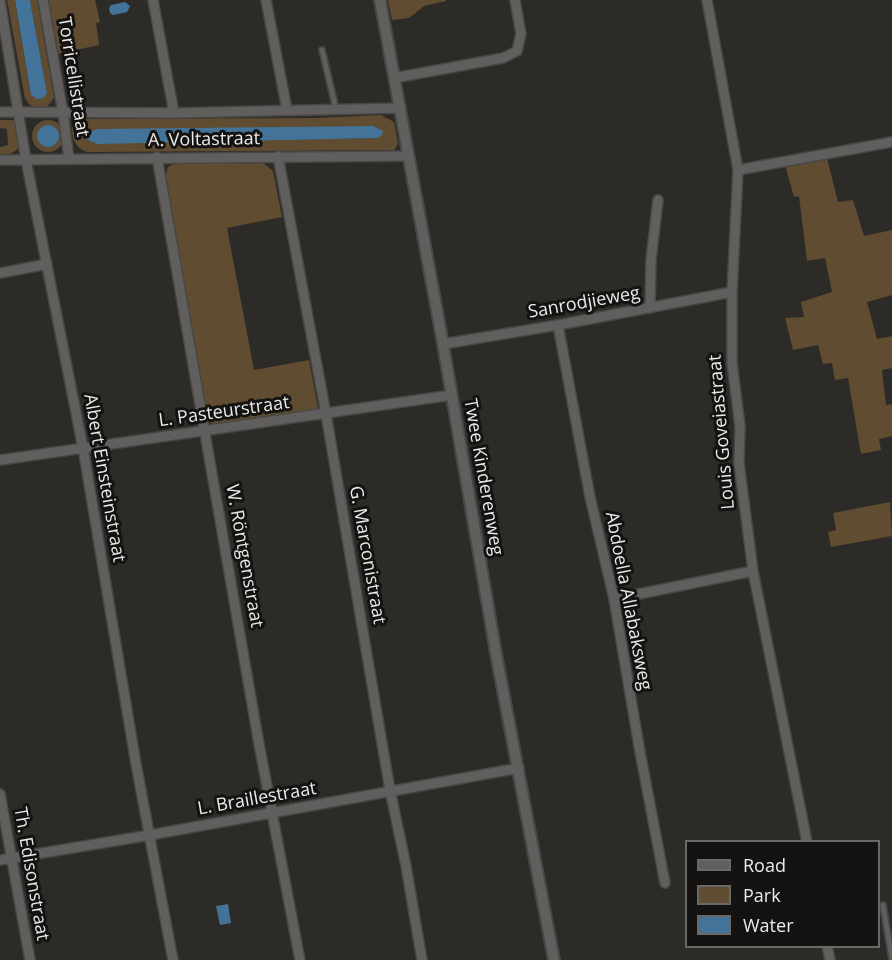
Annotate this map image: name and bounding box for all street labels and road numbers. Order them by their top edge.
street label: Torricellistraat [53,15,93,139]
street label: A. Voltastraat [148,128,260,152]
street label: Sanrodjieweg [526,283,642,323]
street label: Louis Goveiastraat [704,354,740,510]
street label: Albert Einsteinstraat [79,392,129,564]
street label: L. Pasteurstraat [157,392,291,432]
street label: Twee Kinderenweg [459,397,507,557]
street label: W. Röntgenstraat [221,483,267,629]
street label: G. Marconistraat [344,484,390,626]
street label: Abdoella Allabaksweg [600,510,656,692]
street label: L. Braillestraat [196,778,318,820]
street label: Th. Edisonstraat [9,806,53,942]

